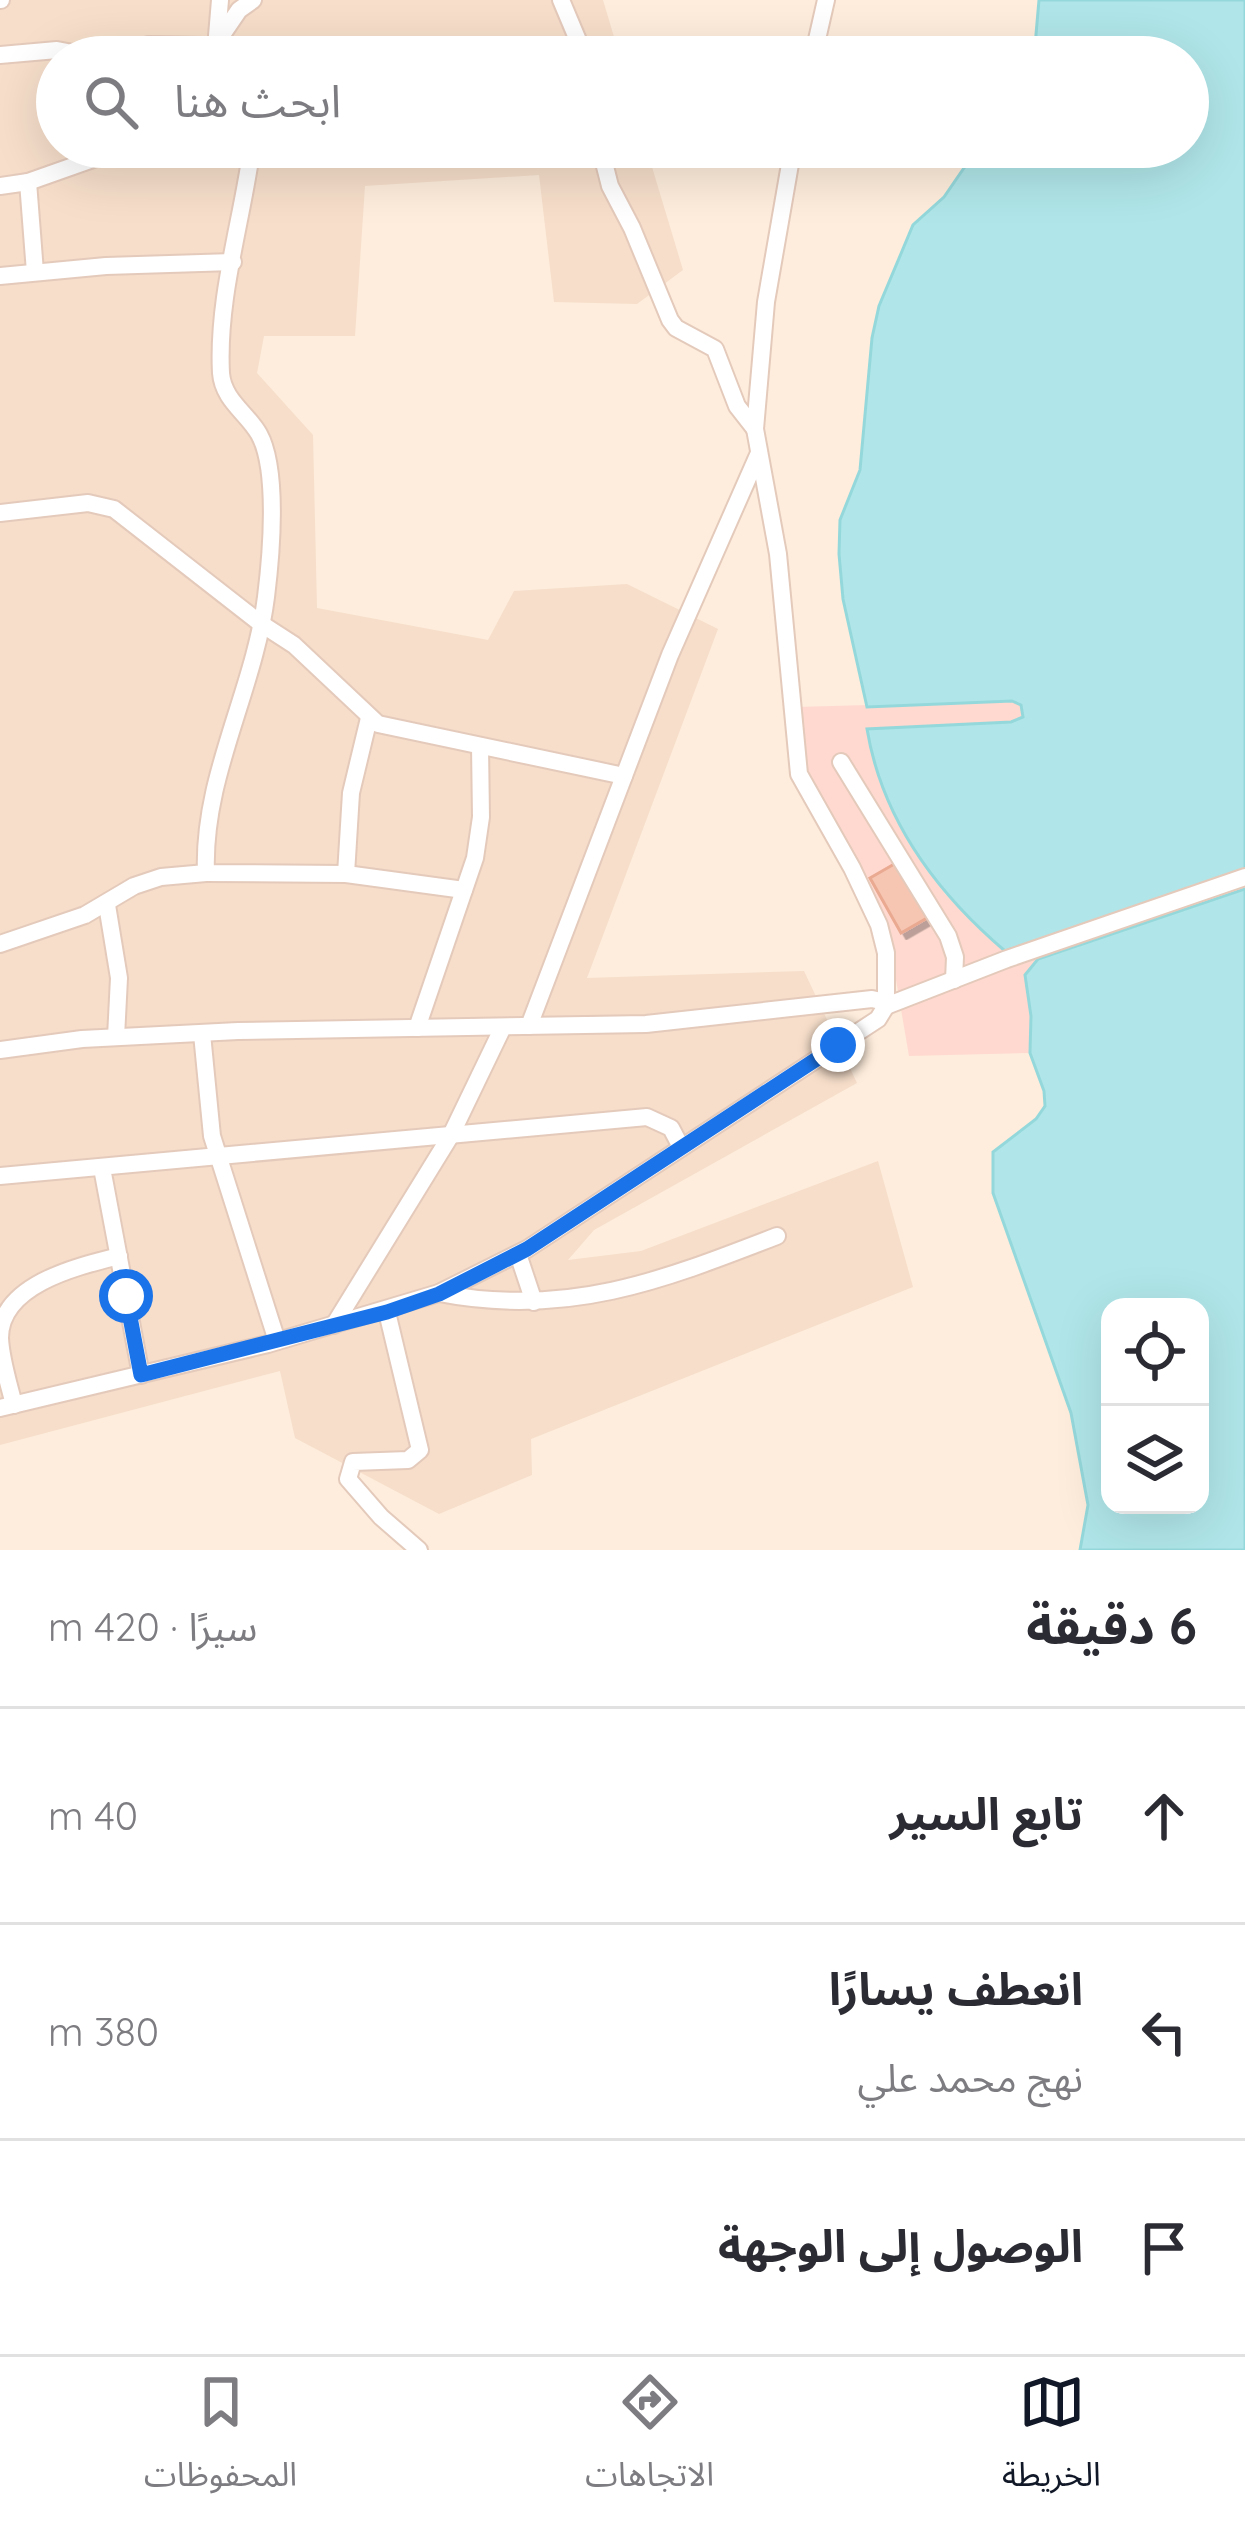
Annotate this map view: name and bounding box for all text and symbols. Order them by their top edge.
search box [36,36,1209,168]
icon: search [78,69,144,135]
text: ابحث هنا [174,72,341,128]
route end [811,1018,865,1072]
route start [99,1269,153,1323]
map controls [1101,1298,1209,1514]
button: locate [1101,1298,1209,1406]
button: layers [1101,1406,1209,1514]
text: 6 دقيقة [1026,1593,1197,1657]
text: سيرًا · 420 m [48,1602,257,1651]
icon: ahead [1131,1783,1197,1849]
text: تابع السير [890,1785,1083,1841]
text: 40 m [48,1791,138,1840]
text: انعطف يسارًا [829,1960,1083,2016]
icon: left [1131,1999,1197,2065]
text: 380 m [48,2007,159,2056]
text: نهج محمد علي [858,2053,1083,2102]
icon: arrive [1131,2215,1197,2281]
text: الوصول إلى الوجهة [718,2217,1083,2273]
tab: المحفوظات [144,2369,297,2510]
tab: الاتجاهات [585,2369,714,2510]
tab: الخريطة [1002,2369,1101,2510]

